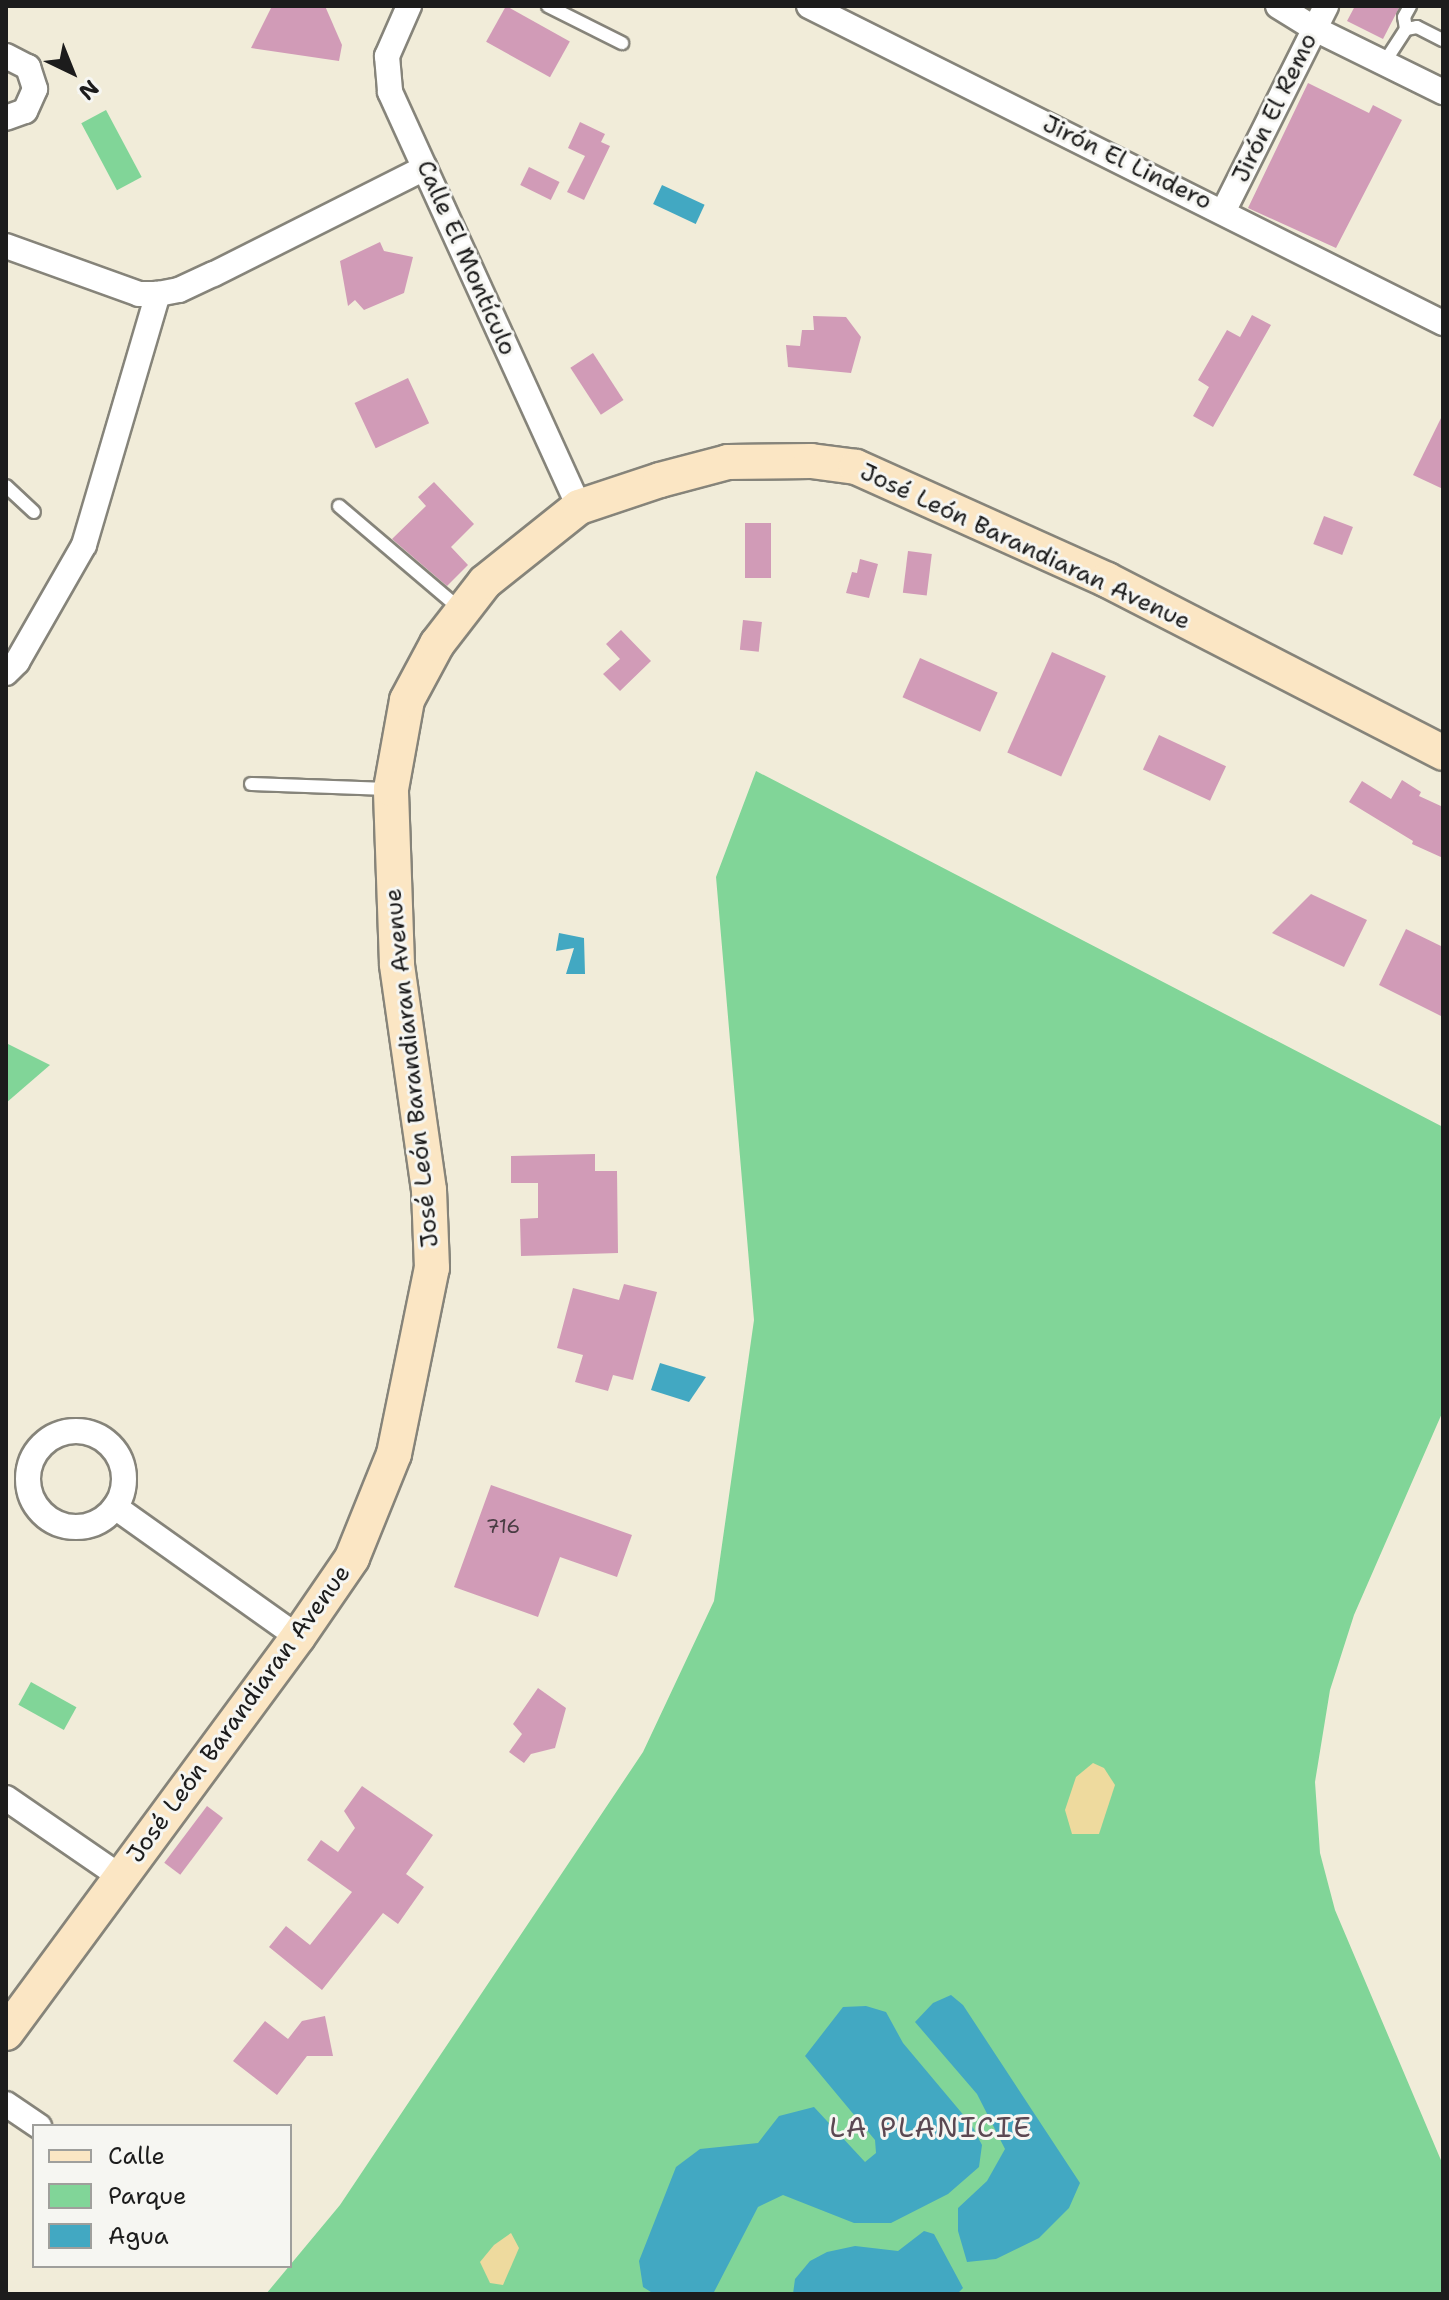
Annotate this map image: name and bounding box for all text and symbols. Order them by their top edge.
street label: Jirón El Remo [1226,29,1324,187]
north arrow [32,32,112,112]
text: N [72,73,105,106]
street label: Jirón El Lindero [1038,110,1216,216]
street label: Calle El Montículo [410,156,522,360]
street label: José León Barandiaran Avenue [855,458,1195,636]
street label: José León Barandiaran Avenue [379,887,445,1249]
house number: 716 [486,1514,520,1538]
street label: José León Barandiaran Avenue [121,1559,357,1869]
district label: LA PLANICIE [829,2110,1033,2144]
legend [32,2124,292,2268]
text: Calle [108,2140,165,2172]
text: Parque [108,2180,187,2212]
text: Agua [108,2220,169,2252]

